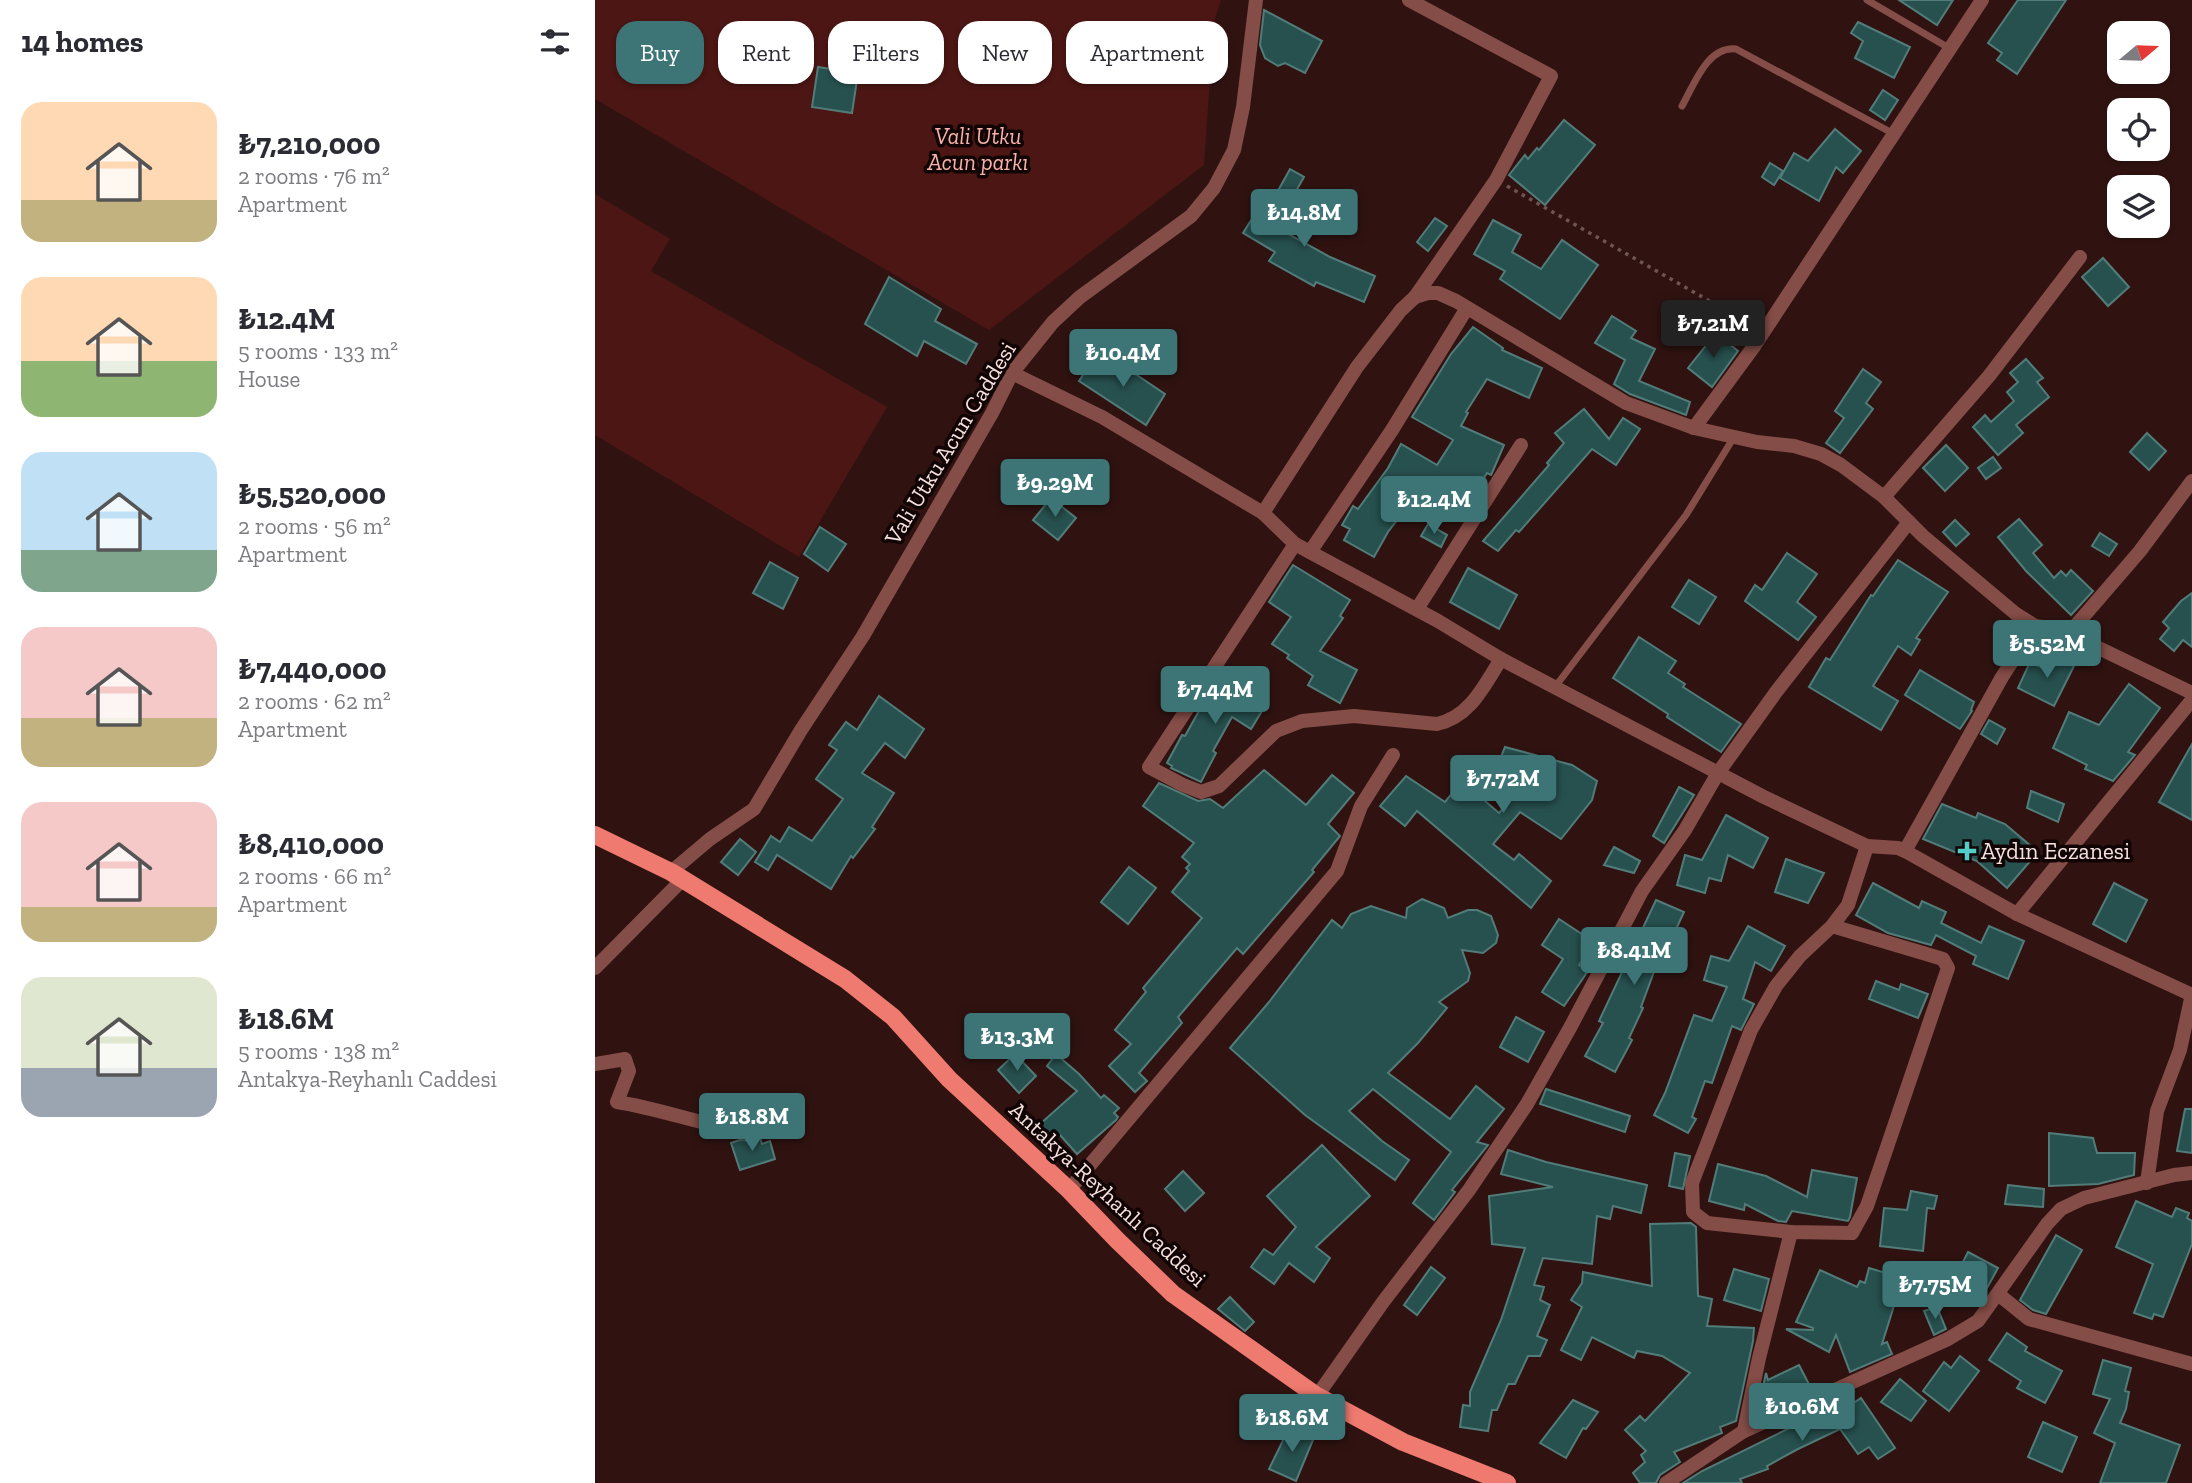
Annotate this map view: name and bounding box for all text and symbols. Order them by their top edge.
chip: Buy [616,21,704,84]
chip: Rent [718,21,814,84]
chip: Filters [828,21,944,84]
chip: New [958,21,1052,84]
chip: Apartment [1066,21,1228,84]
north arrow [2107,21,2170,84]
map controls [2107,21,2170,238]
icon: filters [536,23,574,61]
text: 14 homes [21,24,144,60]
button: locate [2107,98,2170,161]
park label: Vali Utku Acun parkı [927,122,1028,176]
text: ₺7,210,000 [238,126,381,162]
icon: home [77,130,161,214]
text: 2 rooms · 76 m² [238,162,390,190]
button: layers [2107,175,2170,238]
text: Apartment [238,190,347,218]
pin: ₺14.8M [1247,190,1361,249]
text: ₺14.8M [1267,198,1341,226]
pin: ₺7.21M [1656,300,1770,360]
text: ₺12.4M [238,301,335,337]
icon: home [77,305,161,389]
text: ₺7.21M [1677,309,1749,337]
pin: ₺10.4M [1066,330,1180,389]
text: 5 rooms · 133 m² [238,337,398,365]
street label: Vali Utku Acun Caddesi [878,337,1022,550]
text: ₺10.4M [1085,338,1161,366]
text: House [238,365,300,393]
pin: ₺9.29M [998,460,1112,519]
text: ₺9.29M [1017,468,1093,496]
text: ₺5,520,000 [238,476,386,512]
pin: ₺12.4M [1377,476,1491,536]
icon: home [77,480,161,564]
text: ₺12.4M [1397,485,1471,513]
text: 2 rooms · 56 m² [238,512,391,540]
text: Apartment [238,540,347,568]
pin: ₺5.52M [1990,620,2104,680]
text: ₺5.52M [2009,629,2085,657]
text: ₺7,440,000 [238,651,387,687]
icon: home [77,655,161,739]
pin: ₺7.44M [1158,666,1272,726]
text: ₺7.44M [1177,675,1253,703]
text: 2 rooms · 62 m² [238,687,391,715]
text: Apartment [238,715,347,743]
pin: ₺7.72M [1446,756,1560,815]
text: ₺7.72M [1466,764,1540,792]
text: ₺8,410,000 [238,826,384,862]
icon: home [77,830,161,914]
place label: Aydın Eczanesi [1981,837,2130,865]
marker: Aydın Eczanesi [1959,843,1975,859]
text: 2 rooms · 66 m² [238,862,391,890]
text: Apartment [238,890,347,918]
pin: ₺8.41M [1577,928,1691,987]
text: ₺8.41M [1597,936,1671,964]
text: ₺18.6M [238,1001,334,1037]
icon: home [77,1005,161,1089]
pin: ₺13.3M [960,1014,1074,1073]
text: ₺13.3M [980,1022,1054,1050]
text: 5 rooms · 138 m² [238,1037,399,1065]
text: Antakya-Reyhanlı Caddesi [238,1065,497,1093]
pin: ₺18.8M [695,1094,809,1153]
street label: Antakya-Reyhanlı Caddesi [1004,1095,1212,1293]
text: ₺18.8M [715,1102,789,1130]
pin: ₺7.75M [1878,1262,1992,1321]
text: ₺7.75M [1898,1270,1972,1298]
pin: ₺10.6M [1745,1384,1859,1443]
text: ₺10.6M [1765,1392,1839,1420]
pin: ₺18.6M [1235,1394,1349,1454]
text: ₺18.6M [1255,1403,1329,1431]

